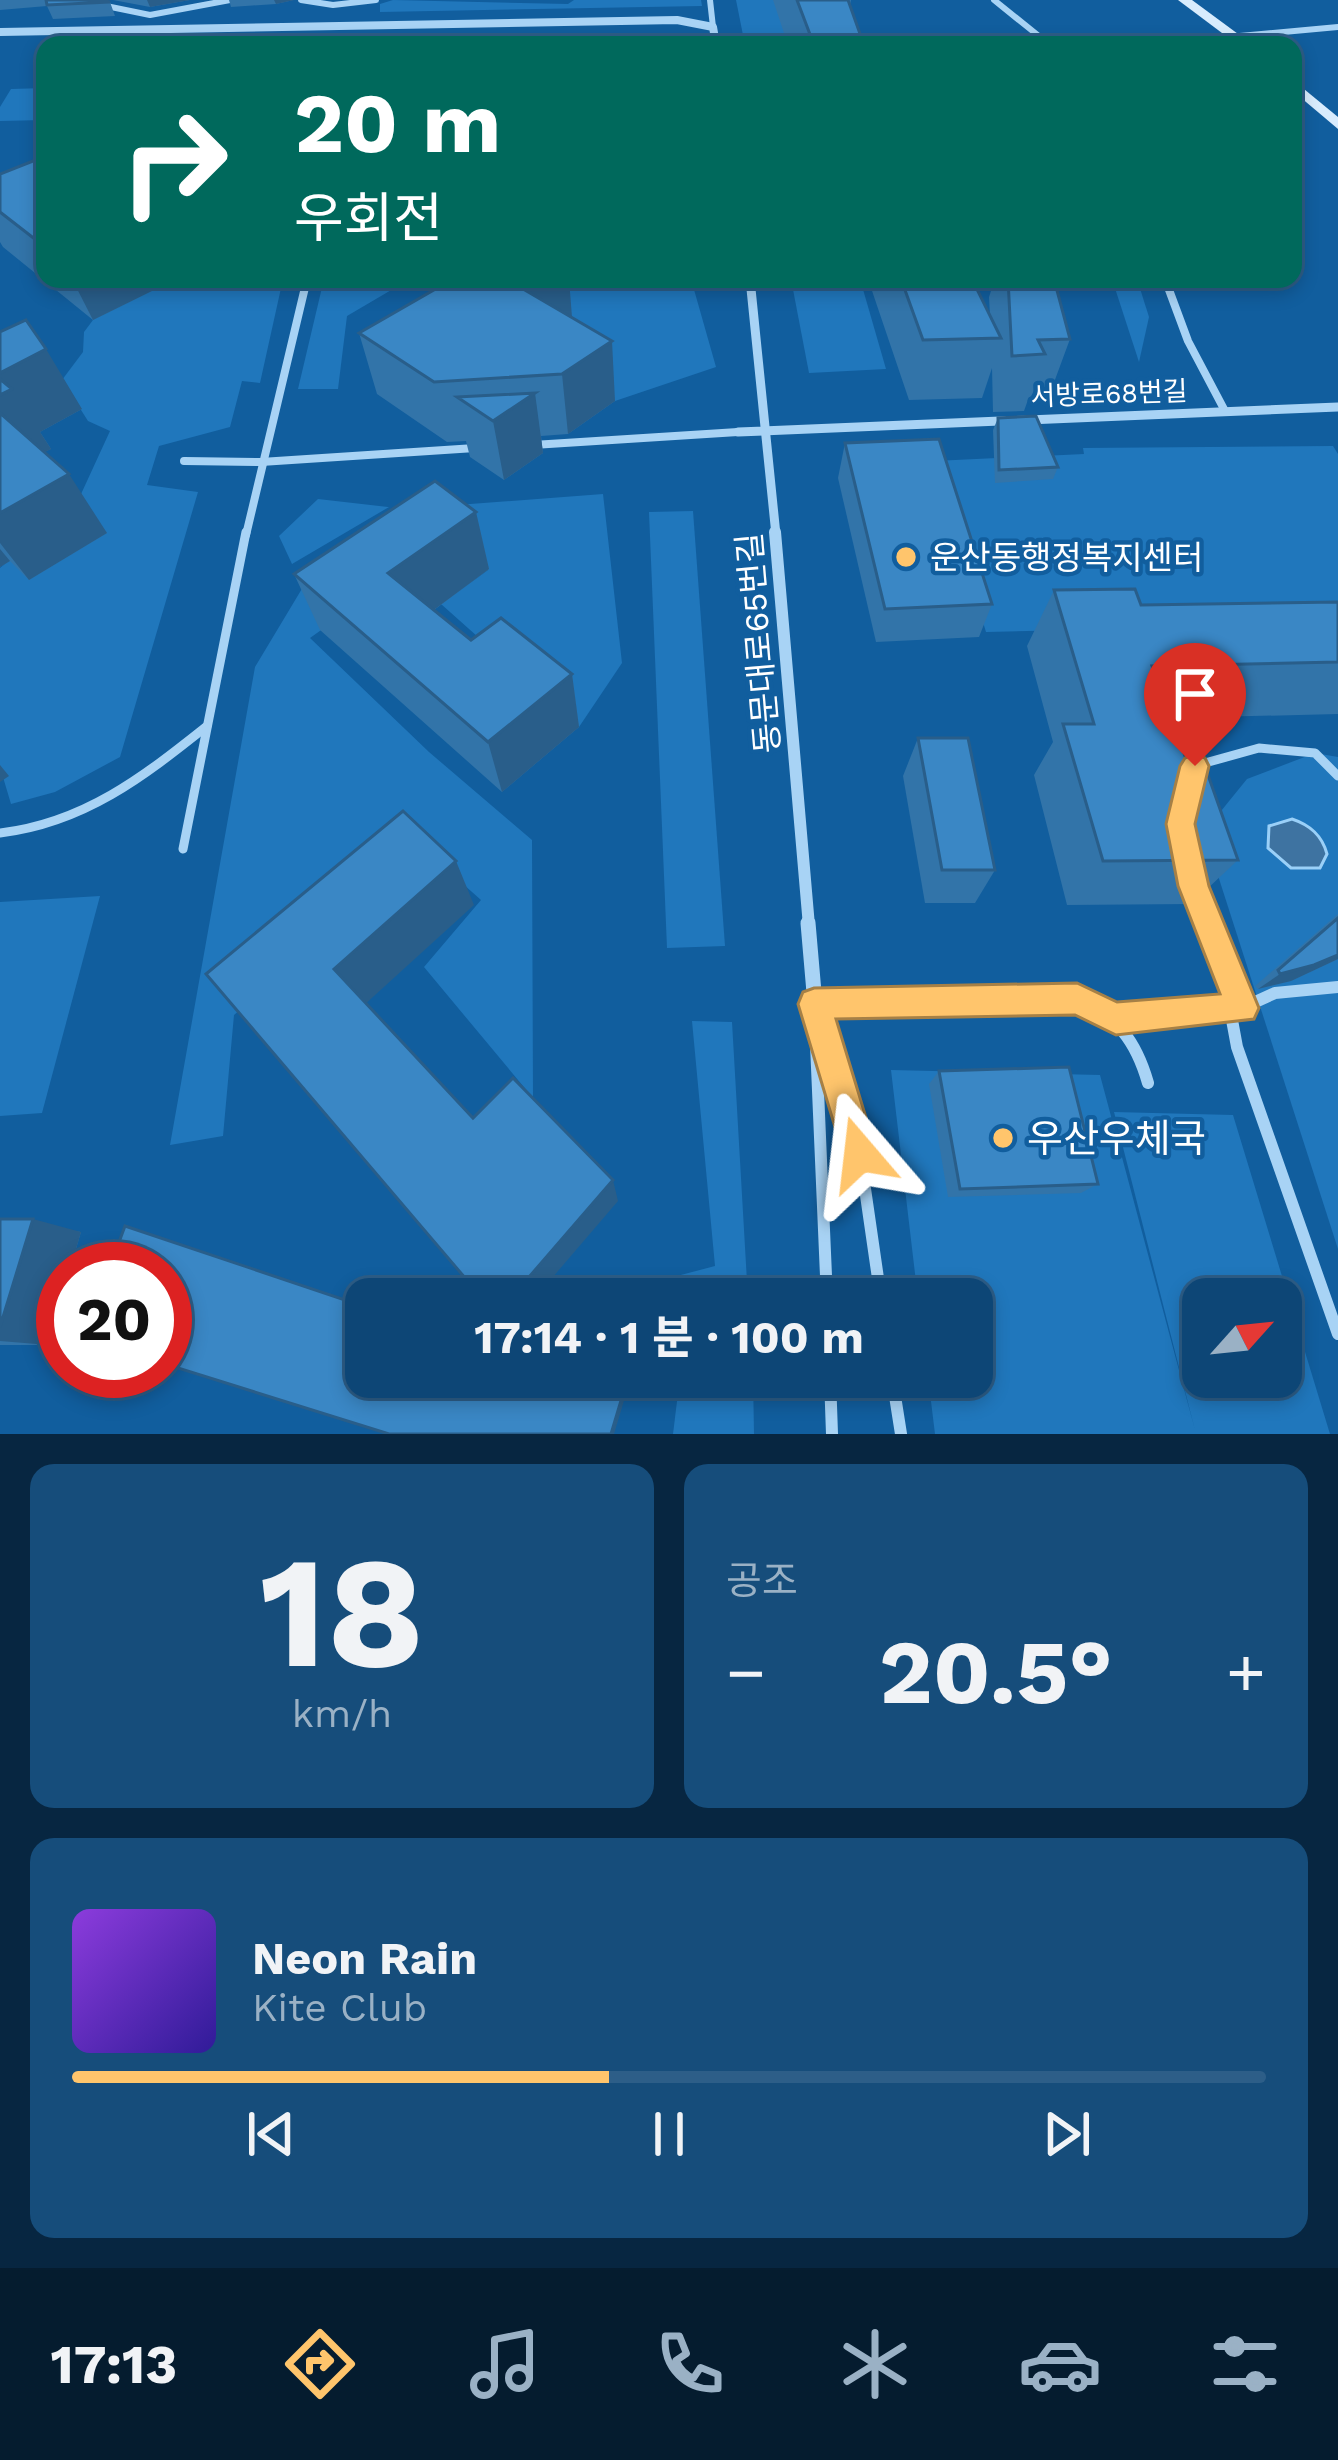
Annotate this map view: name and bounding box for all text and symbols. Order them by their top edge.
text: 20 m [294,74,501,172]
icon: right [96,84,252,240]
text: 우회전 [294,187,443,250]
street label: 서방로68번길 [1030,375,1188,413]
street label: 동문대로65번길 [729,531,788,755]
place label: 운산동행정복지센터 [930,538,1203,577]
marker: 운산동행정복지센터 [893,544,919,570]
pin [1144,643,1246,766]
icon: arrive [1162,661,1228,727]
position arrow [797,1091,923,1217]
place label: 우산우체국 [1027,1116,1206,1161]
marker: 우산우체국 [990,1125,1016,1151]
speed limit sign: 20 [36,1242,192,1398]
north arrow [1182,1278,1302,1398]
map controls [1182,1278,1302,1398]
text: 17:14 · 1 분 · 100 m [474,1311,864,1364]
text: 18 [259,1521,425,1704]
text: 공조 [726,1558,798,1603]
text: 20.5° [879,1619,1113,1725]
text: − [726,1634,766,1711]
text: + [1226,1634,1266,1711]
text: km/h [292,1691,392,1736]
text: Neon Rain [252,1932,477,1985]
text: Kite Club [252,1985,427,2030]
icon: previous [238,2101,304,2167]
icon: pause [636,2101,702,2167]
icon: next [1034,2101,1100,2167]
icon: directions [278,2322,362,2406]
icon: music [463,2322,547,2406]
icon: phone [648,2322,732,2406]
icon: climate [833,2322,917,2406]
icon: car [1018,2322,1102,2406]
icon: filters [1203,2322,1287,2406]
text: 17:13 [51,2333,177,2396]

